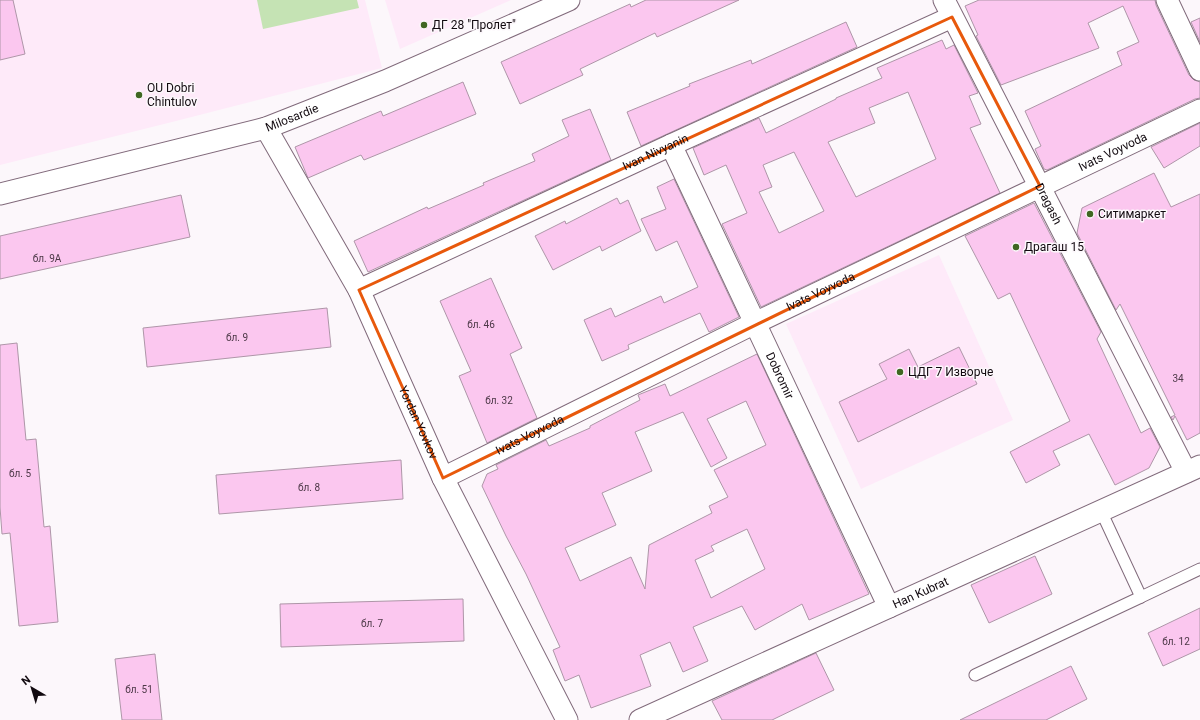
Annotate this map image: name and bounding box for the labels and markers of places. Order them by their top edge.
place label: ДГ 28 "Пролет" [432,18,516,32]
marker: ДГ 28 "Пролет" [419,20,429,30]
place label: OU Dobri Chintulov [147,81,197,109]
marker: OU Dobri Chintulov [134,90,144,100]
place label: Ситимаркет [1098,207,1166,221]
marker: Ситимаркет [1085,209,1095,219]
place label: Драгаш 15 [1024,240,1084,254]
marker: Драгаш 15 [1011,242,1021,252]
place label: ЦДГ 7 Изворче [908,365,993,379]
marker: ЦДГ 7 Изворче [895,367,905,377]

